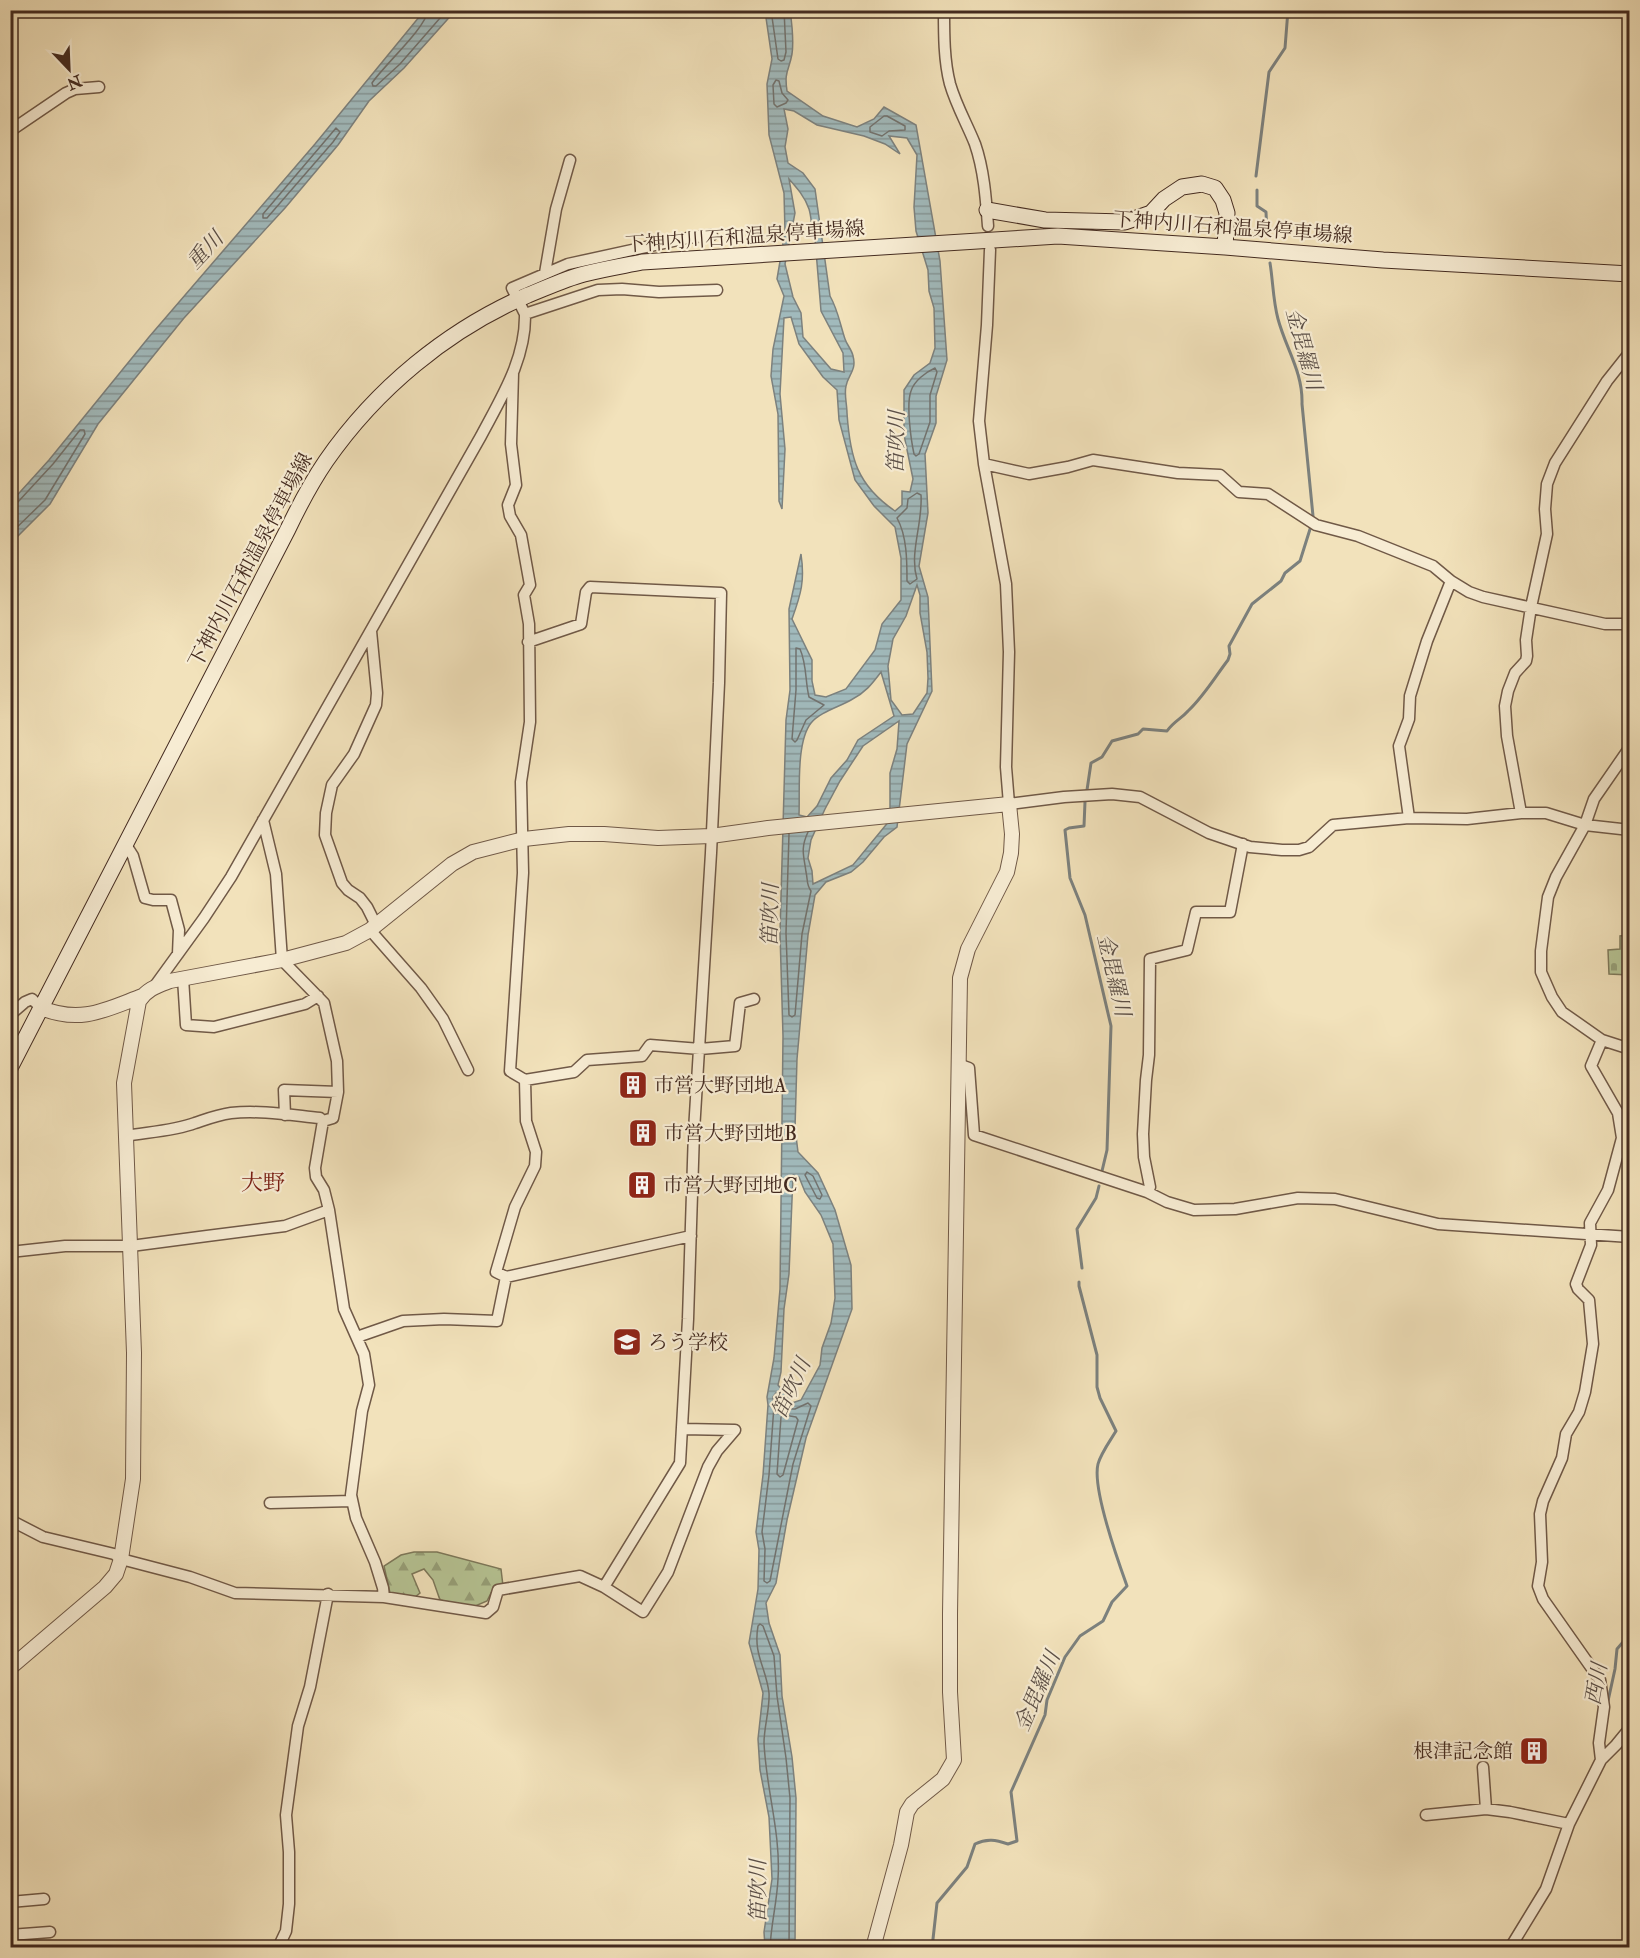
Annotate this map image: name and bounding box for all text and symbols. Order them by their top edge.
north arrow [39,39,99,99]
text: N [63,69,86,94]
street label: 下神内川石和温泉停車場線 [1112,207,1354,248]
street label: 下神内川石和温泉停車場線 [624,216,866,257]
water label: 重川 [181,224,231,275]
water label: 金毘羅川 [1280,305,1328,395]
water label: 笛吹川 [882,408,911,474]
street label: 下神内川石和温泉停車場線 [183,448,318,672]
water label: 笛吹川 [756,881,785,947]
water label: 金毘羅川 [1091,931,1137,1021]
building icon: 市営大野団地A [617,1069,649,1101]
place label: 市営大野団地A [654,1073,787,1098]
building icon: 市営大野団地B [627,1117,659,1149]
place label: 市営大野団地B [664,1121,797,1146]
district label: 大野 [241,1169,285,1197]
building icon: 市営大野団地C [626,1169,658,1201]
place label: 市営大野団地C [663,1173,798,1198]
school or university icon: ろう学校 [611,1326,643,1358]
place label: ろう学校 [648,1330,728,1355]
water label: 笛吹川 [766,1352,818,1422]
water label: 金毘羅川 [1009,1645,1067,1735]
water label: 西川 [1580,1659,1614,1707]
building icon: 根津記念館 [1518,1735,1550,1767]
place label: 根津記念館 [1413,1739,1513,1764]
water label: 笛吹川 [745,1858,772,1923]

